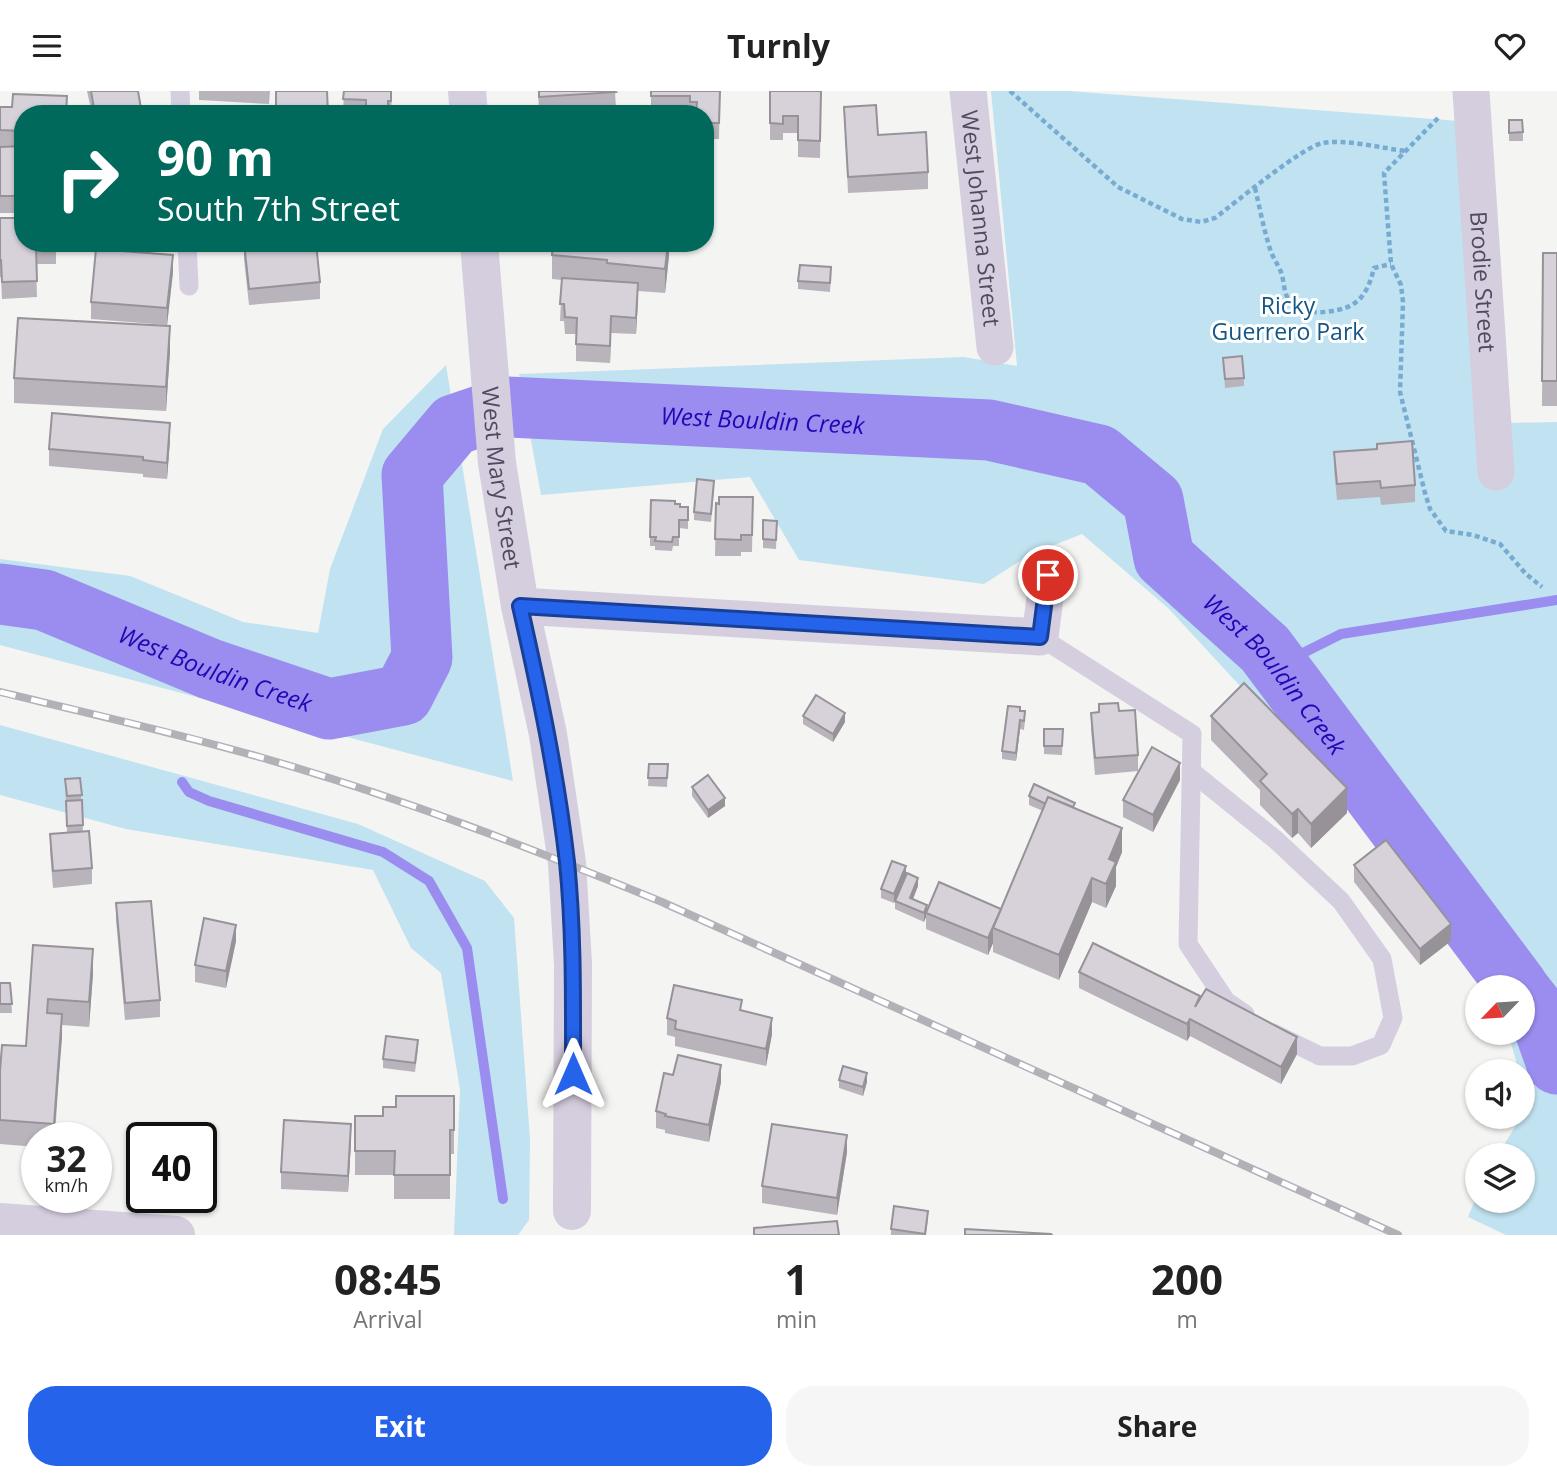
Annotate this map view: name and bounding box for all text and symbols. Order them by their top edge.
text: Turnly [727,24,830,67]
icon: menu [28,27,66,65]
icon: heart [1491,27,1529,65]
street label: West Johanna Street [954,108,1009,328]
text: 90 m [157,124,274,190]
icon: right [42,133,133,224]
text: South 7th Street [157,187,400,230]
street label: Brodie Street [1463,210,1504,353]
park label: Ricky Guerrero Park [1212,289,1364,347]
street label: West Mary Street [475,385,530,571]
water label: West Bouldin Creek [660,398,866,441]
pin [1018,545,1078,605]
icon: arrive [1029,556,1067,594]
water label: West Bouldin Creek [1197,585,1355,762]
water label: West Bouldin Creek [114,616,318,719]
north arrow [1465,975,1535,1045]
map controls [1465,975,1535,1213]
position arrow [536,1037,610,1111]
button: sound [1465,1059,1535,1129]
speed limit sign: 40 [126,1122,217,1213]
text: 32 [46,1135,87,1182]
button: layers [1465,1143,1535,1213]
text: km/h [45,1173,88,1197]
text: 08:45 [334,1250,442,1307]
text: 1 [784,1250,809,1307]
text: 200 [1151,1250,1223,1307]
text: Arrival [353,1303,423,1335]
text: min [776,1303,817,1335]
text: m [1176,1303,1198,1335]
button: Exit [28,1386,772,1466]
button: Share [786,1386,1529,1466]

